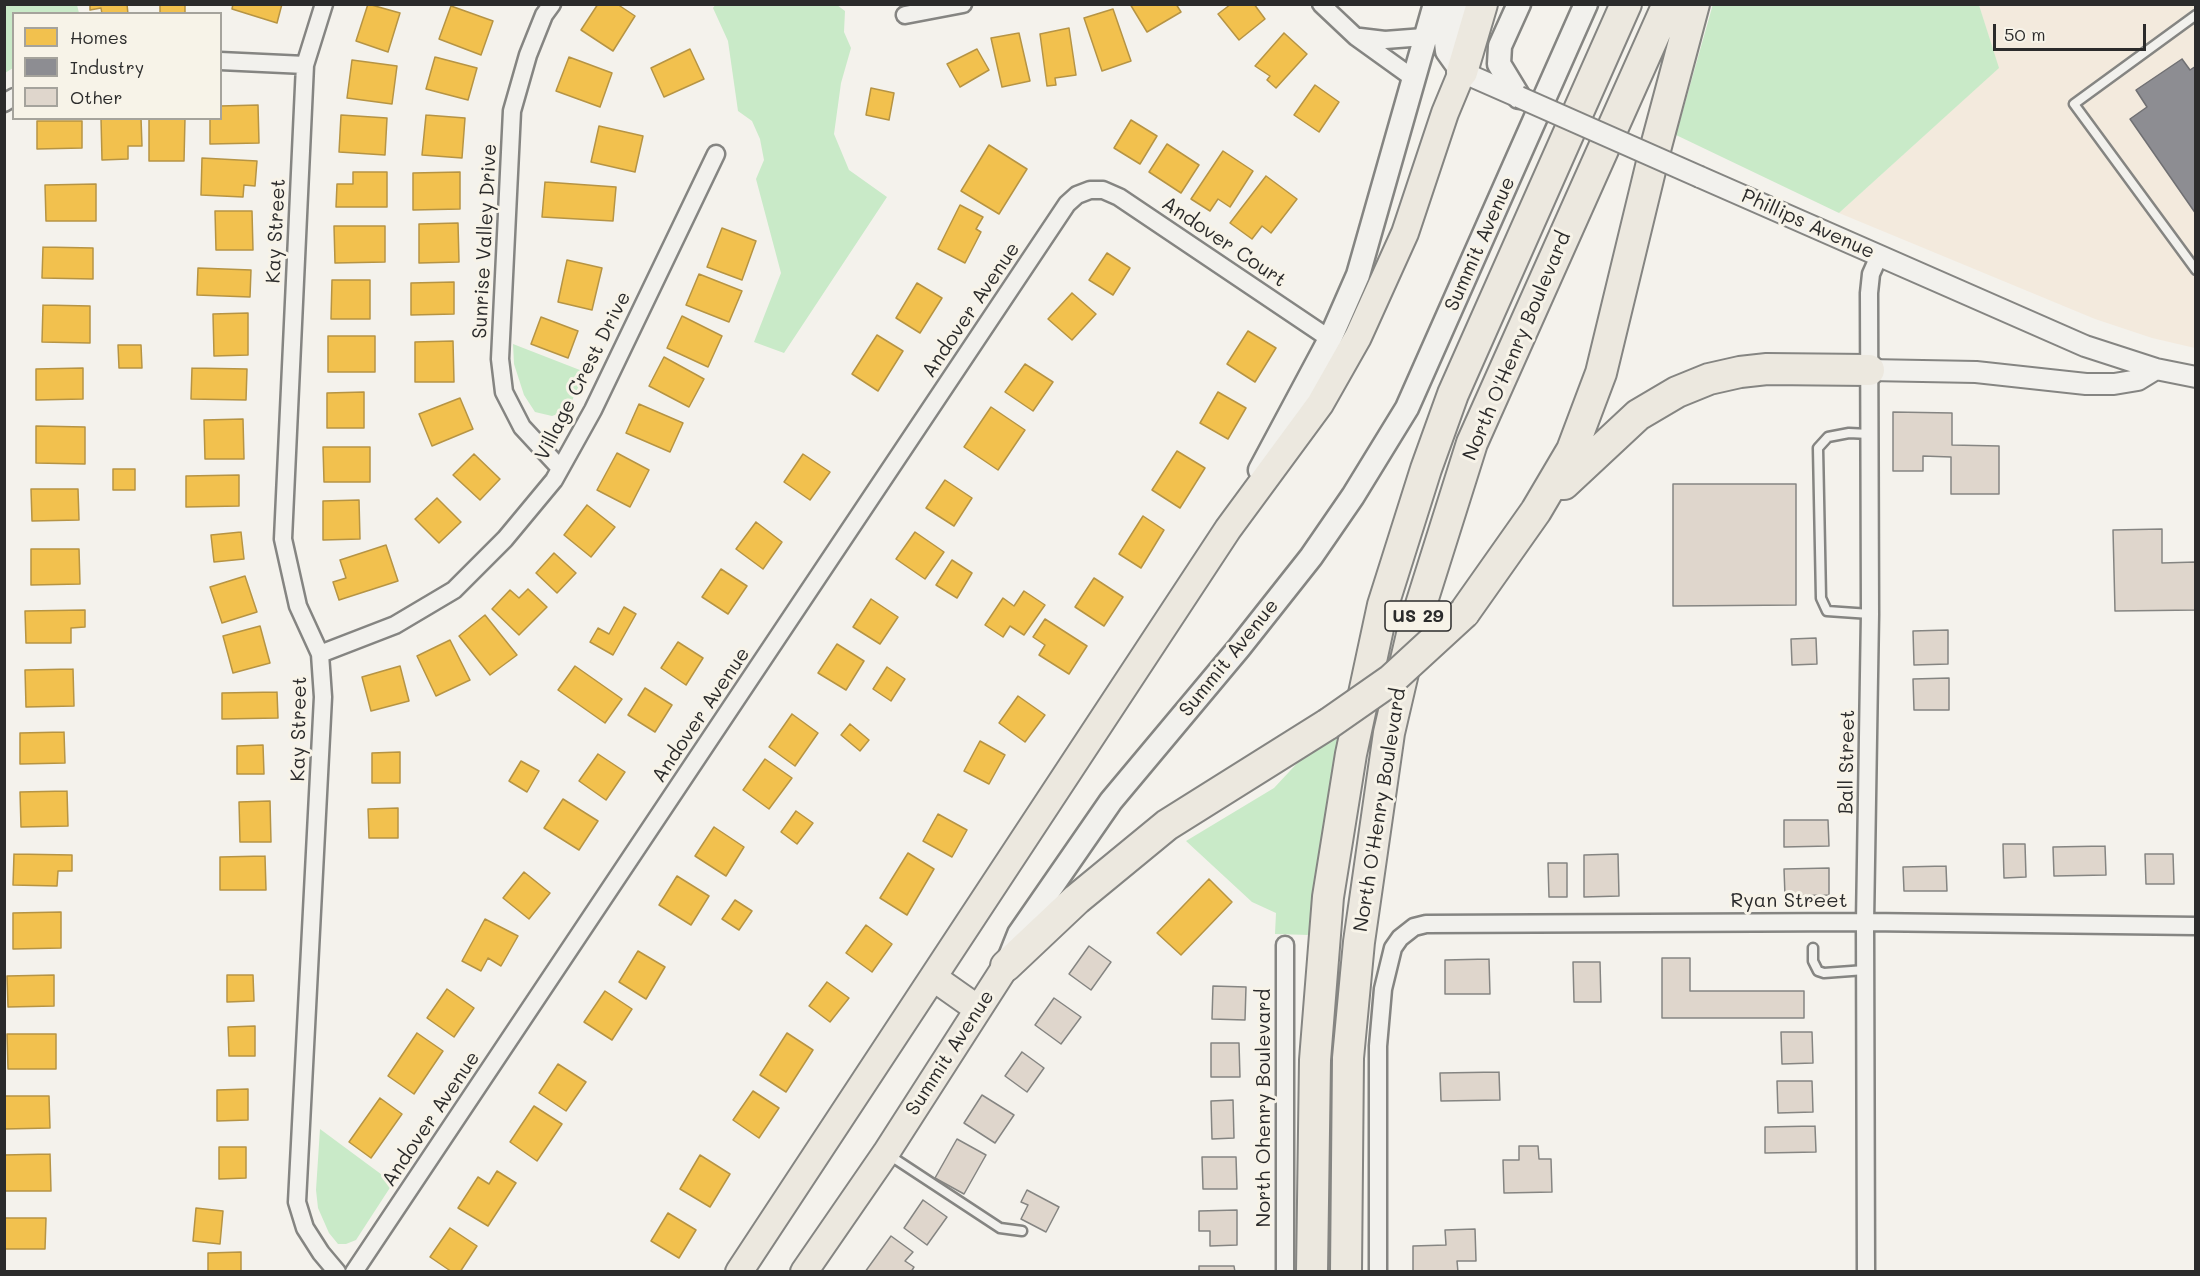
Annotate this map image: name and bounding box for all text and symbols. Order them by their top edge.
legend [12,12,222,120]
scale bar [1996,12,2149,50]
text: 50 m [2004,22,2046,46]
text: Homes [70,25,128,49]
text: Industry [70,55,144,79]
text: Other [70,85,123,109]
street label: Sunrise Valley Drive [468,143,502,339]
street label: Summit Avenue [1440,173,1520,315]
street label: Kay Street [261,178,291,284]
street label: Phillips Avenue [1738,184,1878,264]
street label: Andover Court [1157,192,1291,292]
street label: North O'Henry Boulevard [1458,228,1576,464]
street label: Andover Avenue [917,238,1025,382]
street label: Village Crest Drive [530,288,636,464]
street label: Summit Avenue [1174,594,1284,722]
road number: US 29 [1385,601,1451,631]
street label: Andover Avenue [647,643,755,787]
street label: Kay Street [286,676,312,782]
street label: North O'Henry Boulevard [1349,686,1411,934]
street label: Ball Street [1834,709,1860,815]
street label: Ryan Street [1731,889,1847,913]
street label: Summit Avenue [901,986,999,1120]
street label: North Ohenry Boulevard [1252,989,1276,1227]
street label: Andover Avenue [377,1047,485,1191]

